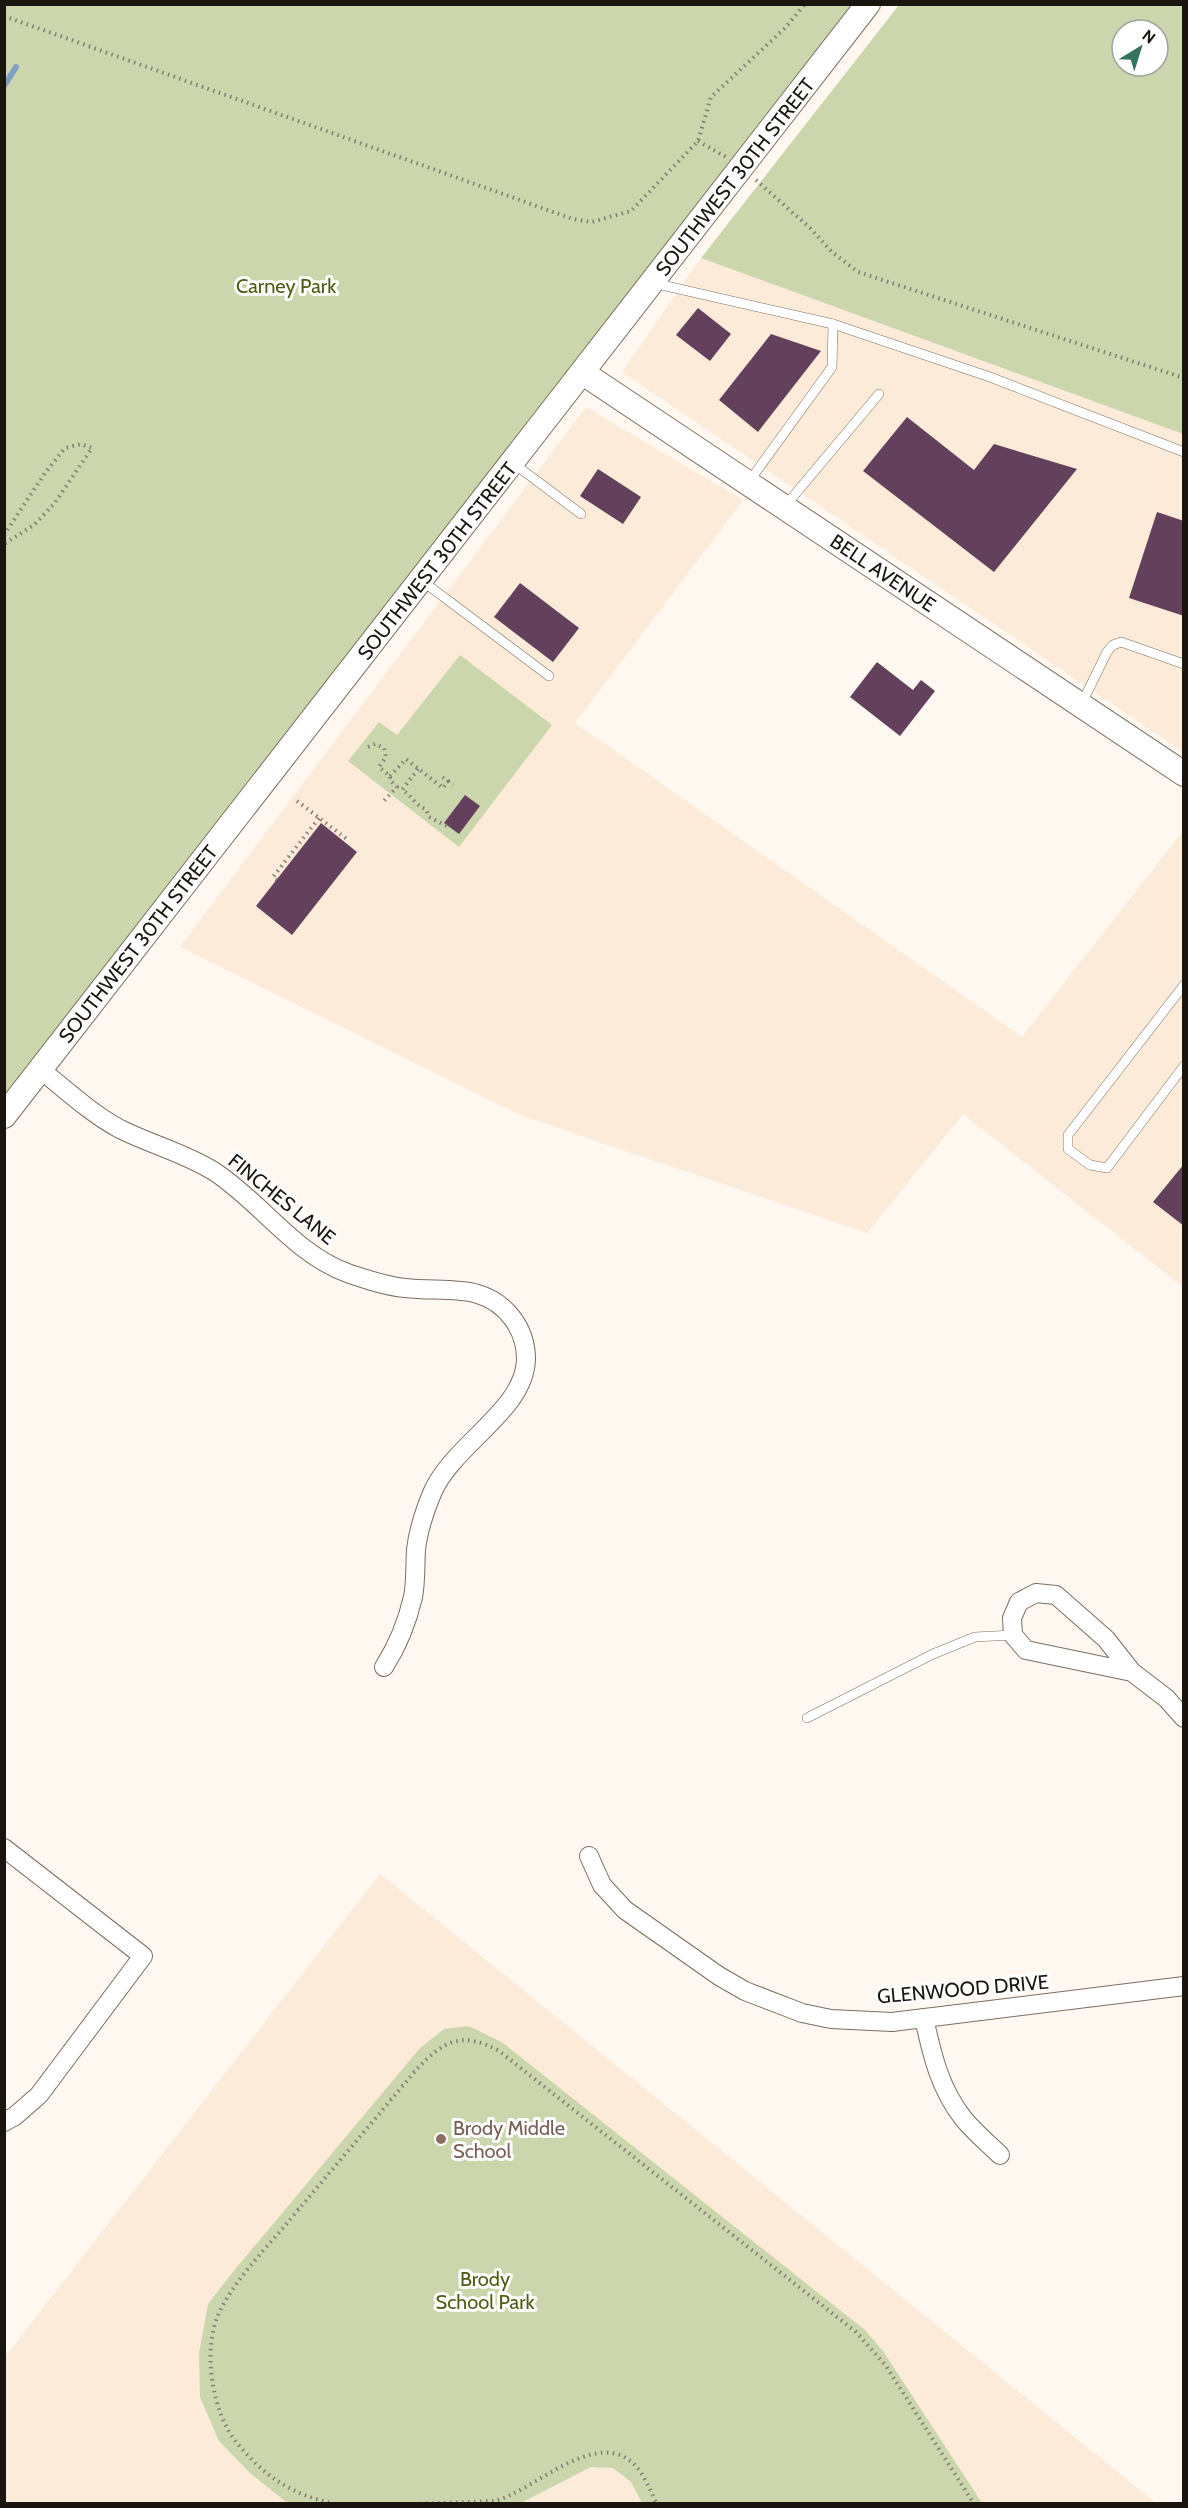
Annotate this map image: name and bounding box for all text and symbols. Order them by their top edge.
north arrow [1110,18,1170,78]
text: N [1139,26,1159,48]
street label: SOUTHWEST 30TH STREET [650,73,820,281]
park label: Carney Park [236,274,336,298]
street label: SOUTHWEST 30TH STREET [352,457,522,665]
street label: BELL AVENUE [826,529,940,617]
street label: SOUTHWEST 30TH STREET [53,840,223,1048]
street label: FINCHES LANE [224,1149,340,1249]
street label: GLENWOOD DRIVE [876,1970,1050,2008]
place label: Brody Middle School [453,2116,565,2163]
marker: Brody Middle School [434,2132,448,2146]
park label: Brody School Park [436,2267,534,2314]

